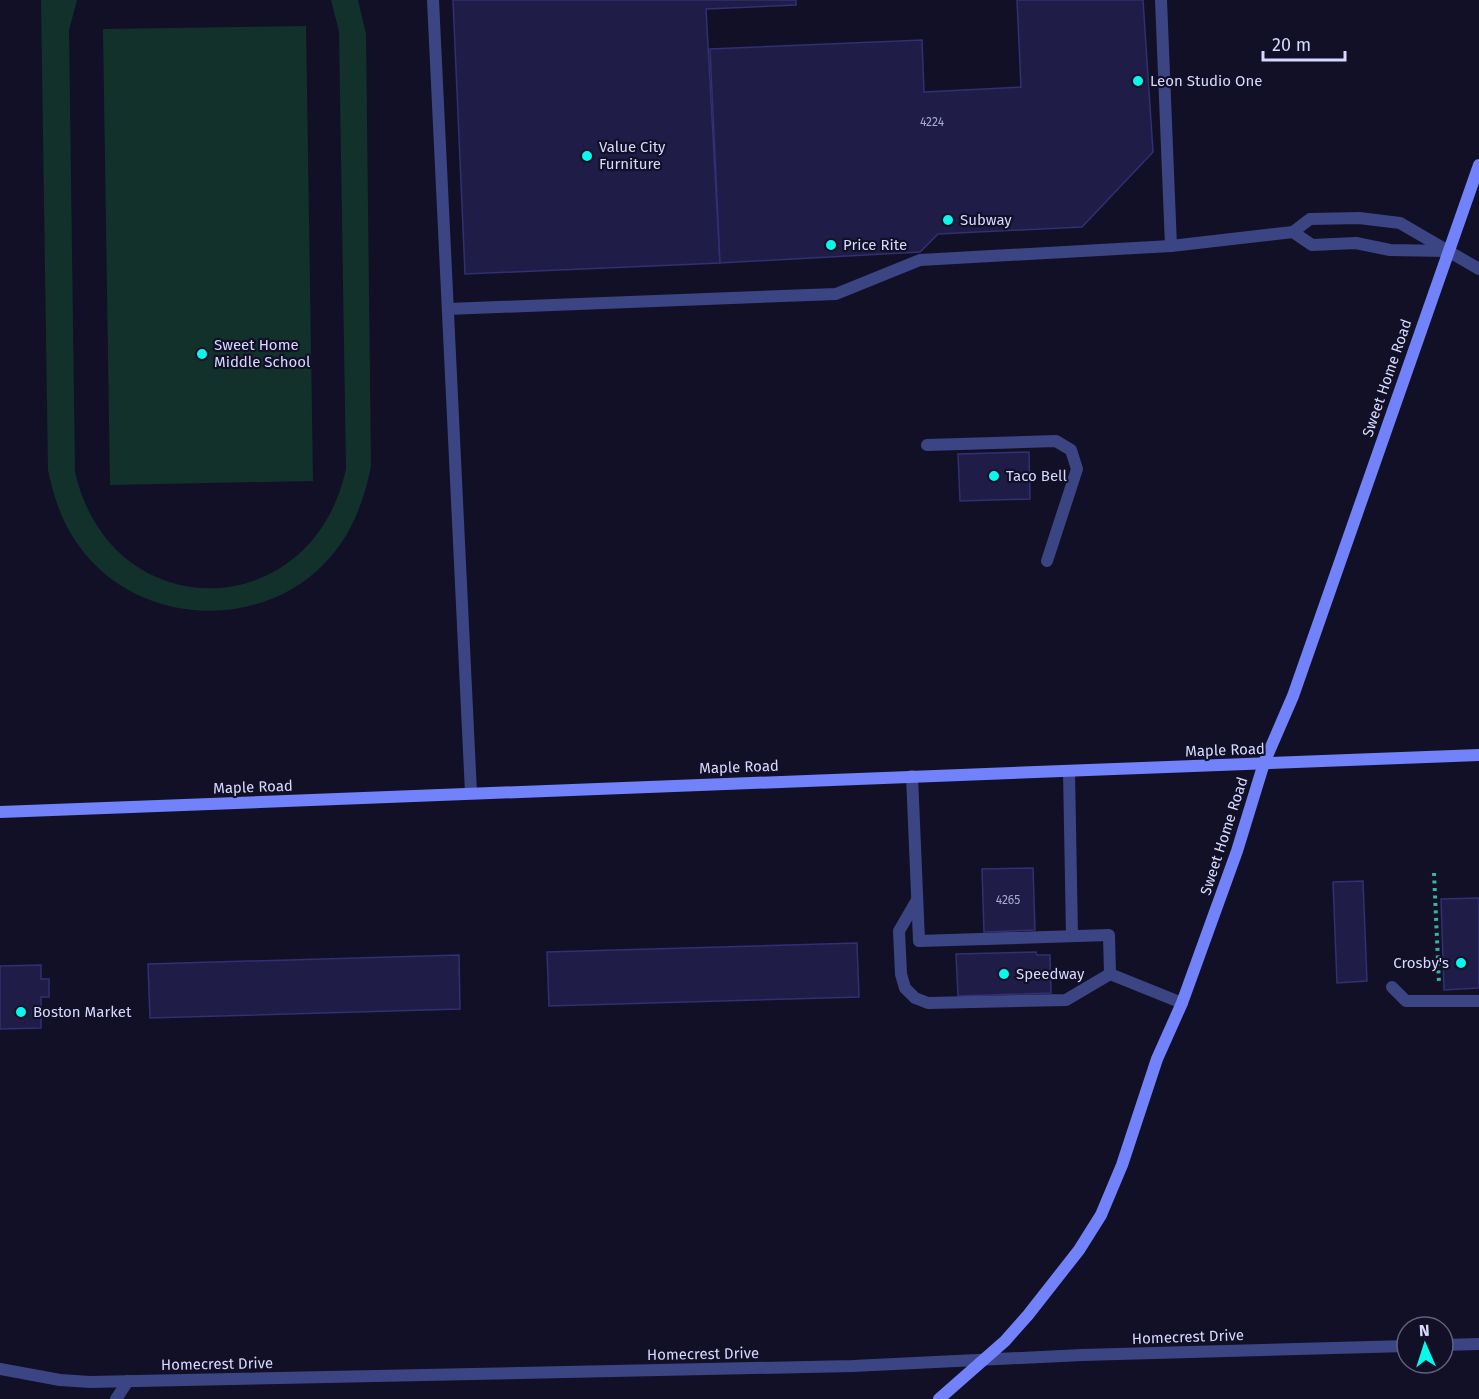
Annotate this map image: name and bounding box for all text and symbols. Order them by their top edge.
scale bar [1263,24,1346,62]
text: 20 m [1272,34,1311,56]
place label: Leon Studio One [1150,72,1262,90]
marker: Leon Studio One [1131,74,1145,88]
house number: 4224 [920,115,945,129]
place label: Value City Furniture [599,138,666,173]
marker: Value City Furniture [580,149,594,163]
place label: Subway [960,211,1012,229]
marker: Subway [941,213,955,227]
place label: Price Rite [843,236,907,254]
marker: Price Rite [824,238,838,252]
street label: Sweet Home Road [1358,317,1416,439]
place label: Sweet Home Middle School [214,336,311,371]
marker: Sweet Home Middle School [195,347,209,361]
place label: Taco Bell [1006,467,1067,485]
marker: Taco Bell [987,469,1001,483]
street label: Maple Road [1185,740,1265,760]
street label: Maple Road [699,757,779,777]
street label: Sweet Home Road [1196,775,1252,897]
street label: Maple Road [213,777,293,797]
house number: 4265 [996,893,1020,907]
place label: Crosby's [1393,954,1449,972]
marker: Crosby's [1454,956,1468,970]
place label: Speedway [1016,965,1085,983]
marker: Speedway [997,967,1011,981]
place label: Boston Market [33,1003,132,1021]
marker: Boston Market [14,1005,28,1019]
north arrow [1395,1315,1455,1375]
text: N [1418,1321,1430,1340]
street label: Homecrest Drive [1132,1326,1244,1348]
street label: Homecrest Drive [647,1344,759,1364]
street label: Homecrest Drive [161,1354,273,1374]

